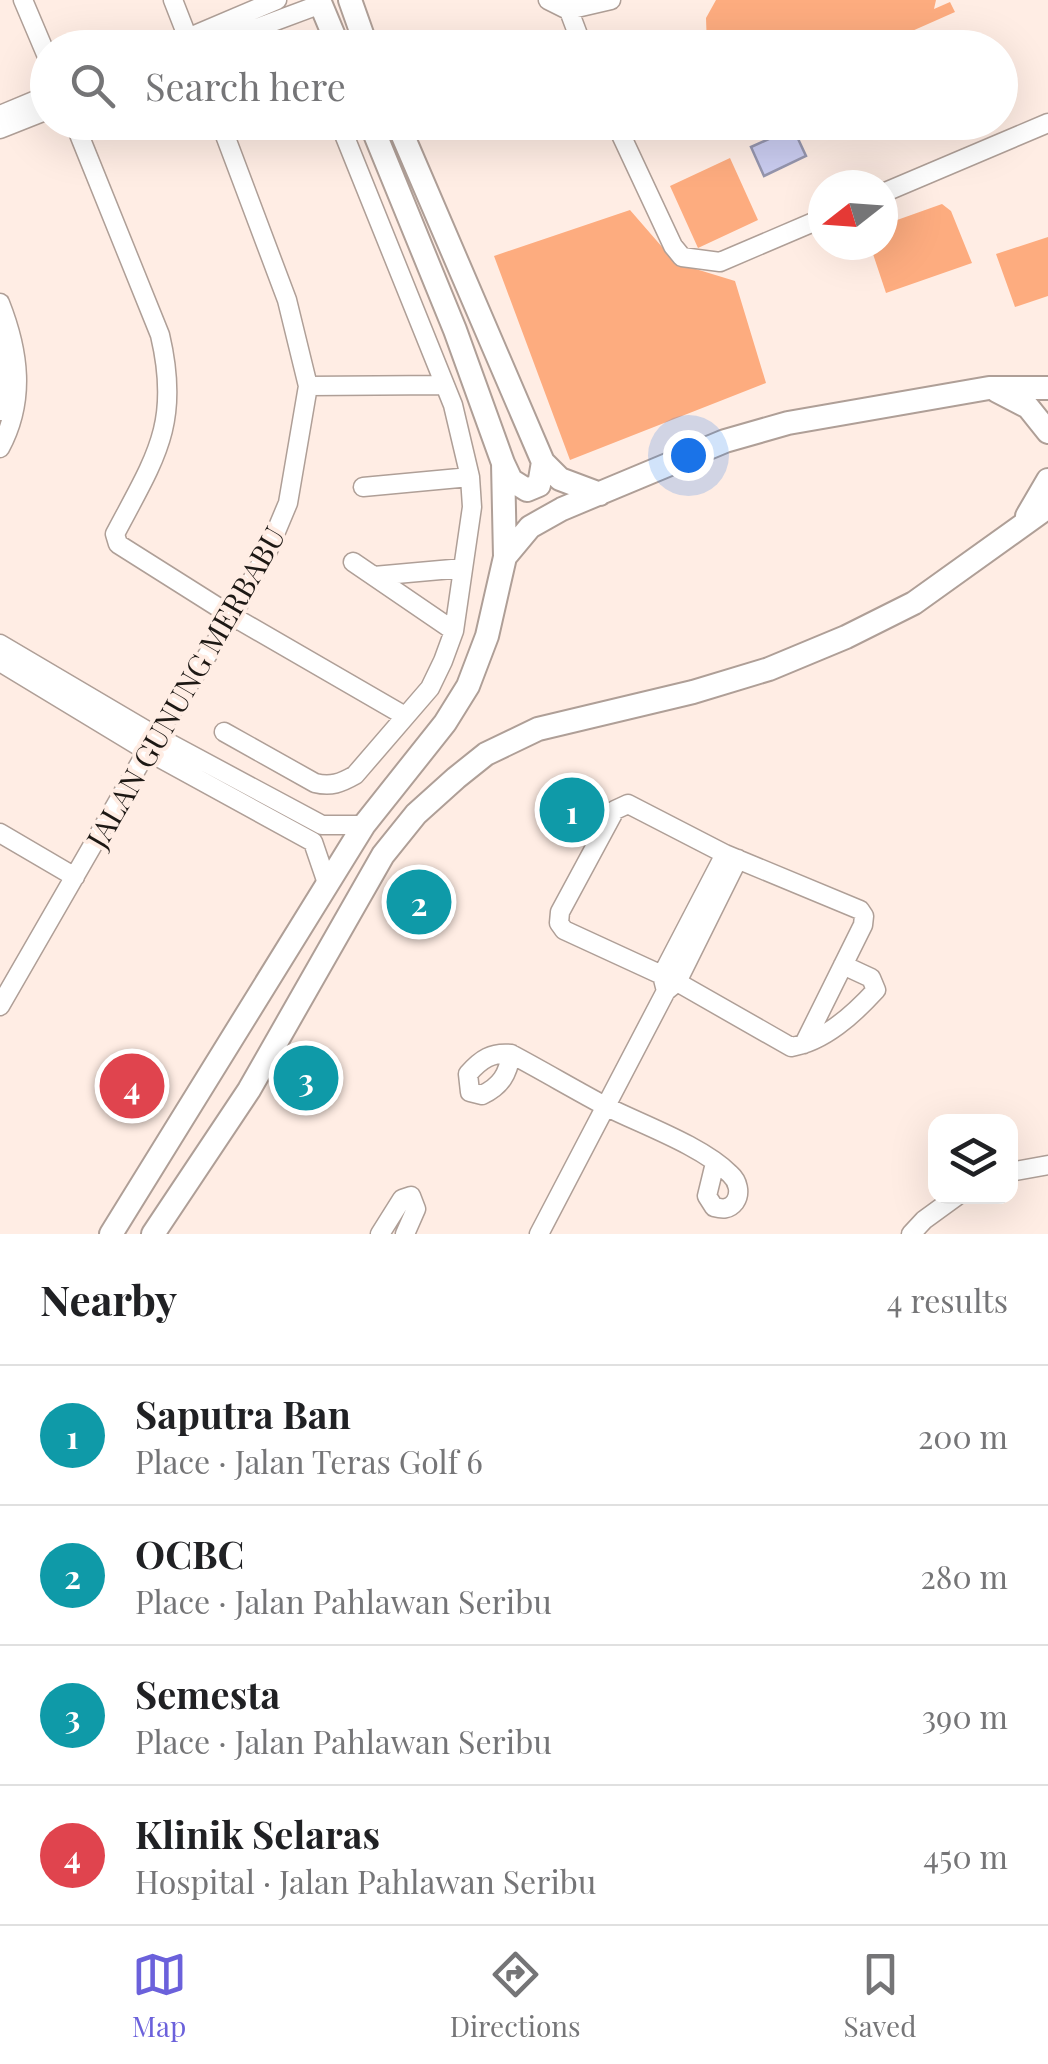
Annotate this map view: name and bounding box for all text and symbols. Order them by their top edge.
search box [30,30,1018,140]
icon: search [65,58,120,113]
text: Search here [145,60,346,111]
north arrow [808,170,898,260]
your location [663,430,714,481]
street label: JALAN GUNUNG MERBABU [76,519,294,856]
pin: 1 [540,772,604,848]
pin: 2 [386,864,452,940]
pin: 3 [274,1040,338,1116]
pin: 4 [100,1048,164,1124]
map controls [928,1114,1018,1204]
button: layers [928,1114,1018,1204]
text: Nearby [40,1271,177,1327]
text: 4 results [887,1278,1008,1321]
text: Saputra Ban [135,1388,351,1439]
text: 1 [66,1414,79,1457]
text: 200 m [918,1414,1008,1457]
text: Place · Jalan Teras Golf 6 [135,1439,483,1482]
text: OCBC [135,1528,244,1579]
text: 2 [64,1554,81,1597]
text: 280 m [920,1554,1008,1597]
text: Place · Jalan Pahlawan Seribu [135,1579,552,1622]
text: Semesta [135,1668,280,1719]
text: 3 [65,1694,80,1737]
text: 390 m [922,1694,1008,1737]
text: Place · Jalan Pahlawan Seribu [135,1719,552,1762]
text: Klinik Selaras [135,1808,380,1859]
text: 4 [64,1834,81,1877]
text: 450 m [923,1834,1008,1877]
text: Hospital · Jalan Pahlawan Seribu [135,1859,596,1902]
tab: Map [132,1947,187,2044]
tab: Directions [450,1947,580,2044]
tab: Saved [844,1947,916,2044]

